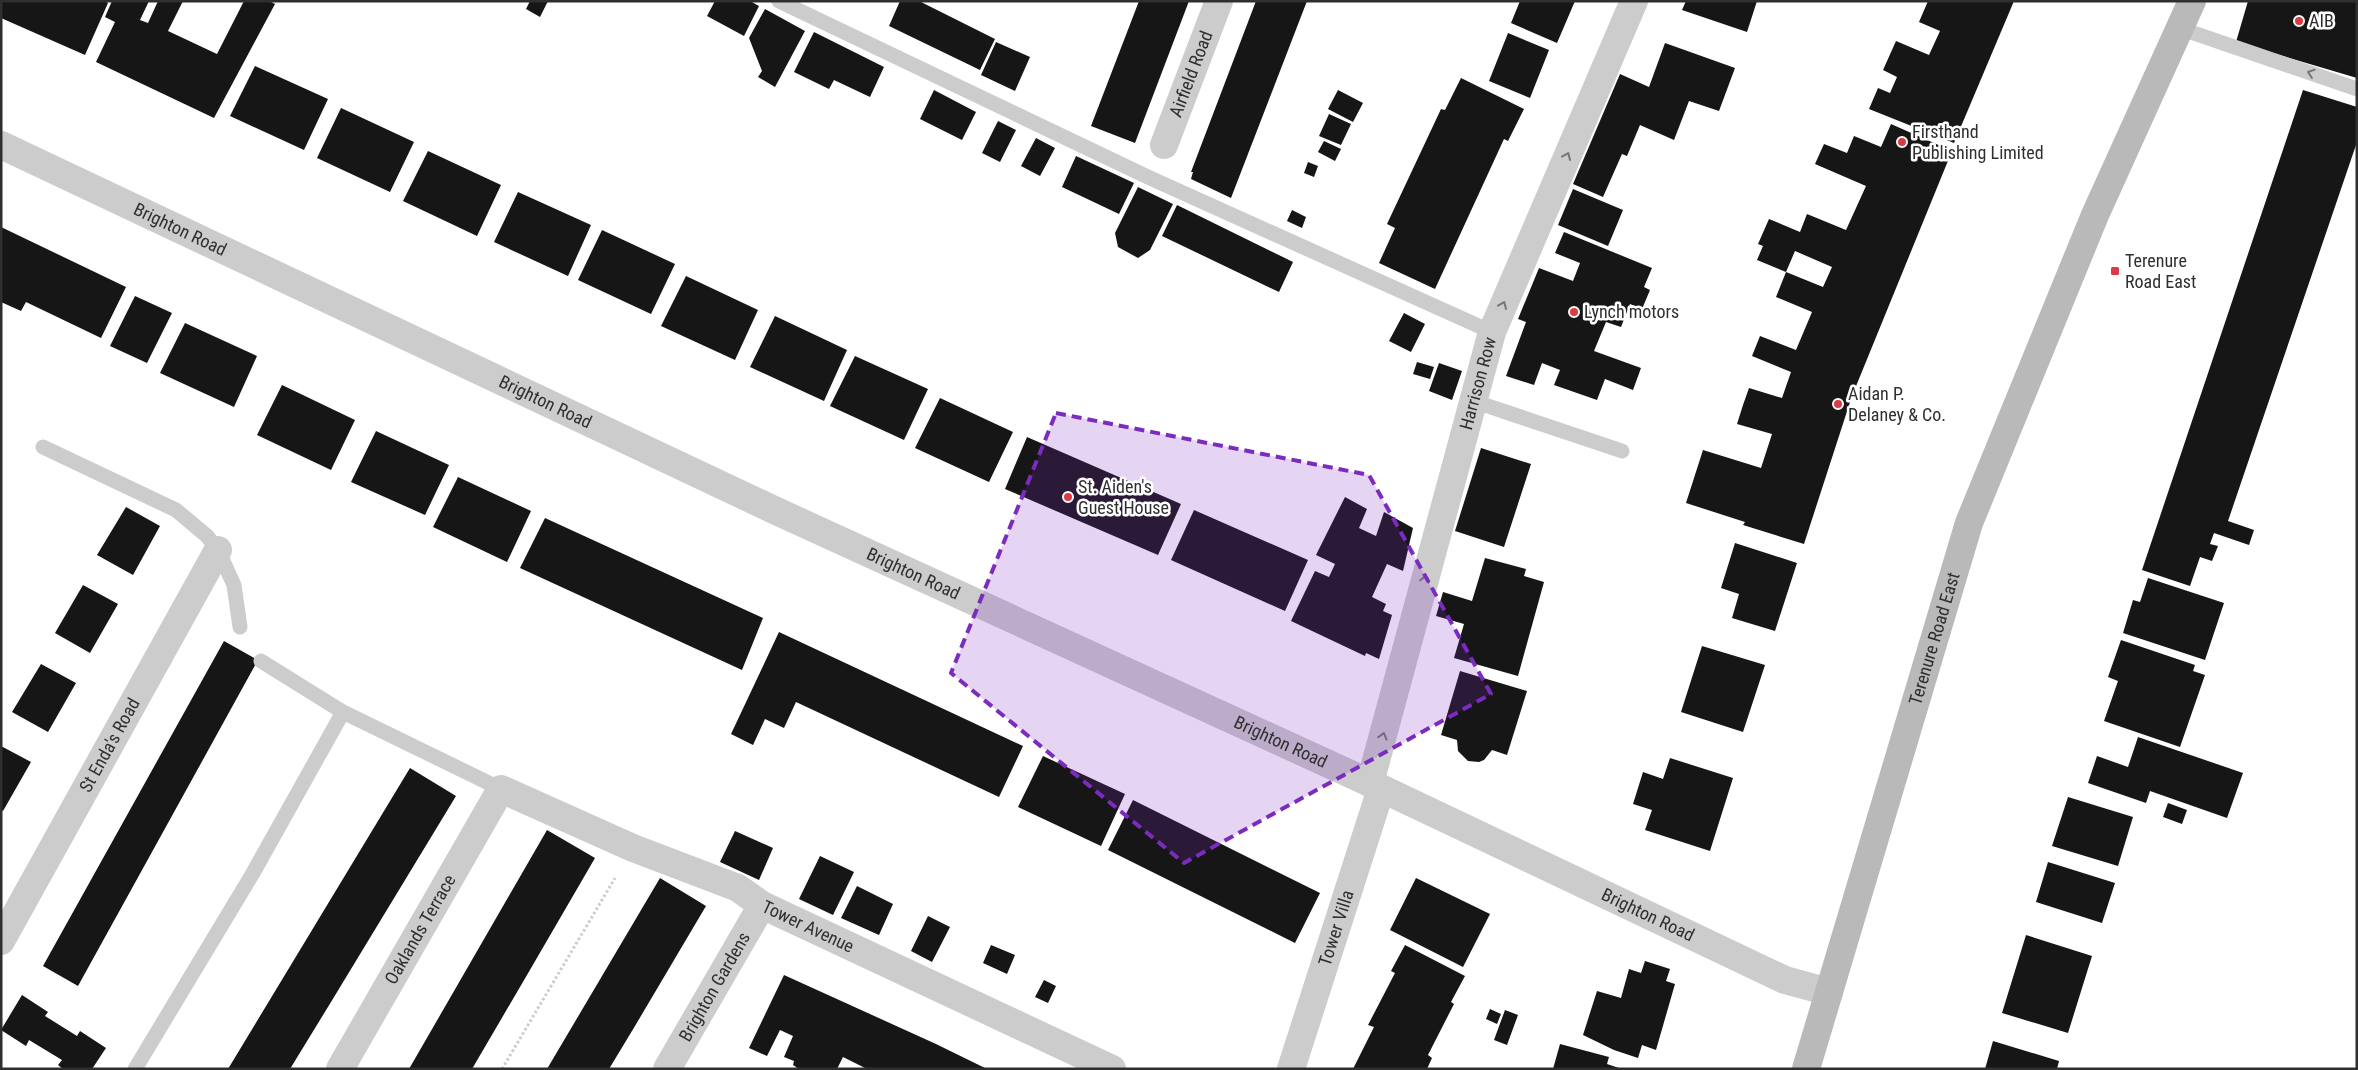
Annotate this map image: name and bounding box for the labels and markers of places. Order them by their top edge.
place label: AIB [2309,10,2334,31]
marker: AIB [2293,15,2305,27]
place label: Firsthand Publishing Limited [1912,121,2044,163]
marker: Firsthand Publishing Limited [1896,136,1908,148]
place label: Terenure Road East [2125,250,2196,292]
marker: Terenure Road East [2109,265,2121,277]
place label: Lynch motors [1584,301,1679,322]
marker: Lynch motors [1568,306,1580,318]
place label: Aidan P. Delaney & Co. [1848,383,1946,425]
marker: Aidan P. Delaney & Co. [1832,398,1844,410]
place label: St. Aiden's Guest House [1078,476,1169,518]
marker: St. Aiden's Guest House [1062,491,1074,503]

